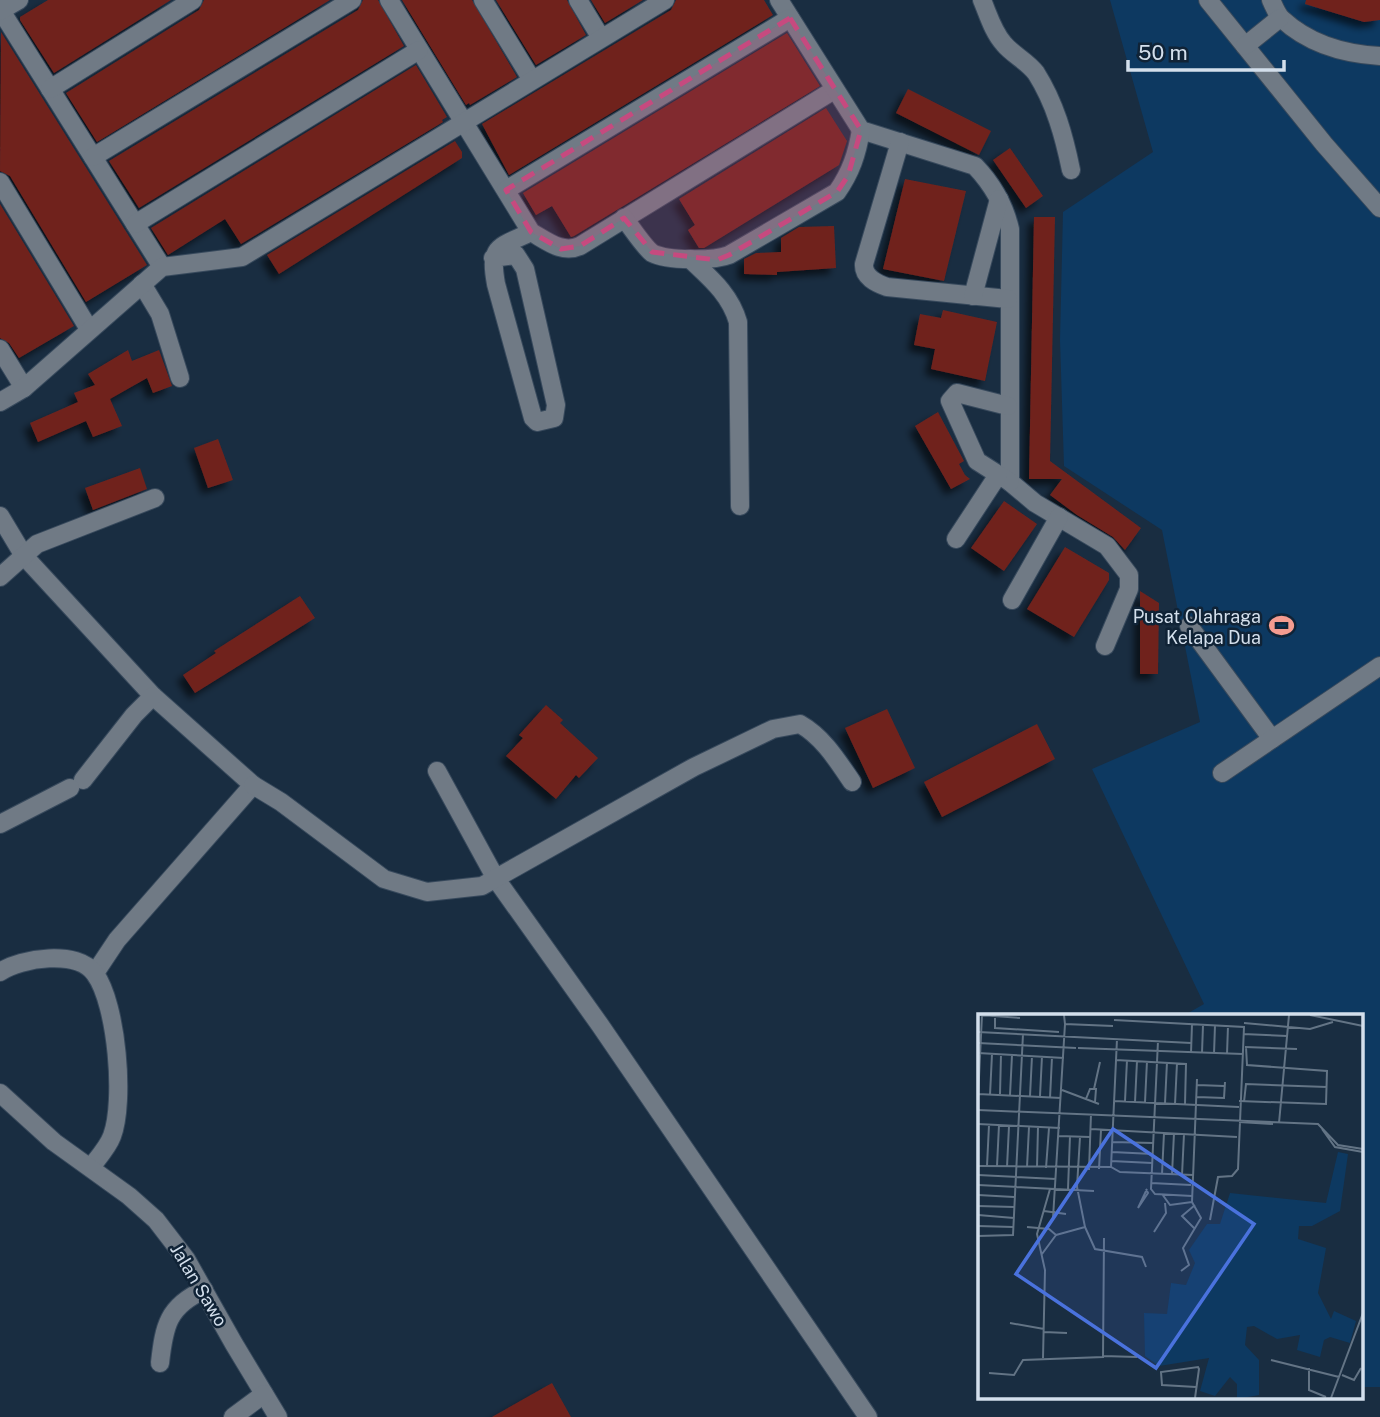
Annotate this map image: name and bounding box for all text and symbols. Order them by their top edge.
scale bar [1128,28,1284,72]
text: 50 m [1138,40,1188,65]
place label: Pusat Olahraga Kelapa Dua [1133,606,1261,648]
sports icon: Pusat Olahraga Kelapa Dua [1267,612,1295,640]
inset map [978,1014,1362,1400]
street label: Jalan Sawo [166,1240,232,1330]

